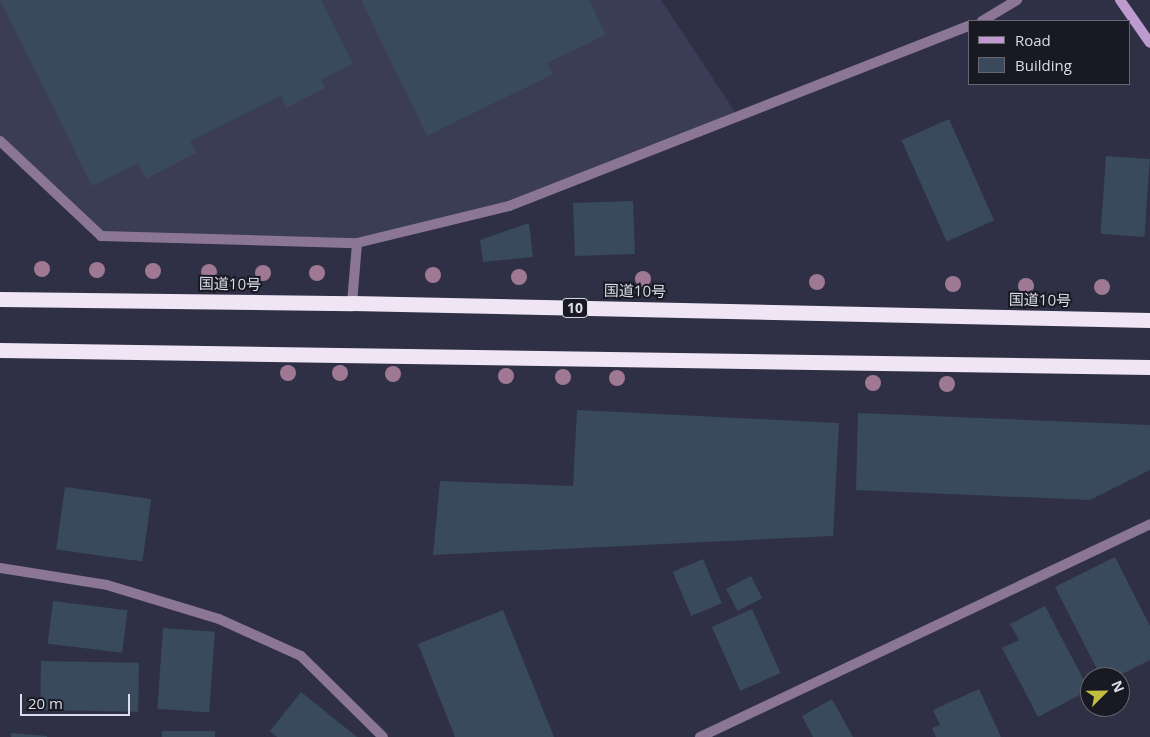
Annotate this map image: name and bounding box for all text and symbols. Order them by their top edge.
legend [968,20,1130,85]
text: Road [1015,30,1051,50]
text: Building [1015,55,1072,75]
street label: 国道10号 [199,274,261,294]
street label: 国道10号 [604,281,666,301]
street label: 国道10号 [1009,290,1071,310]
road number: 10 [561,296,589,320]
north arrow [1080,667,1130,717]
text: N [1107,677,1129,695]
scale bar [22,684,132,716]
text: 20 m [28,693,63,713]

